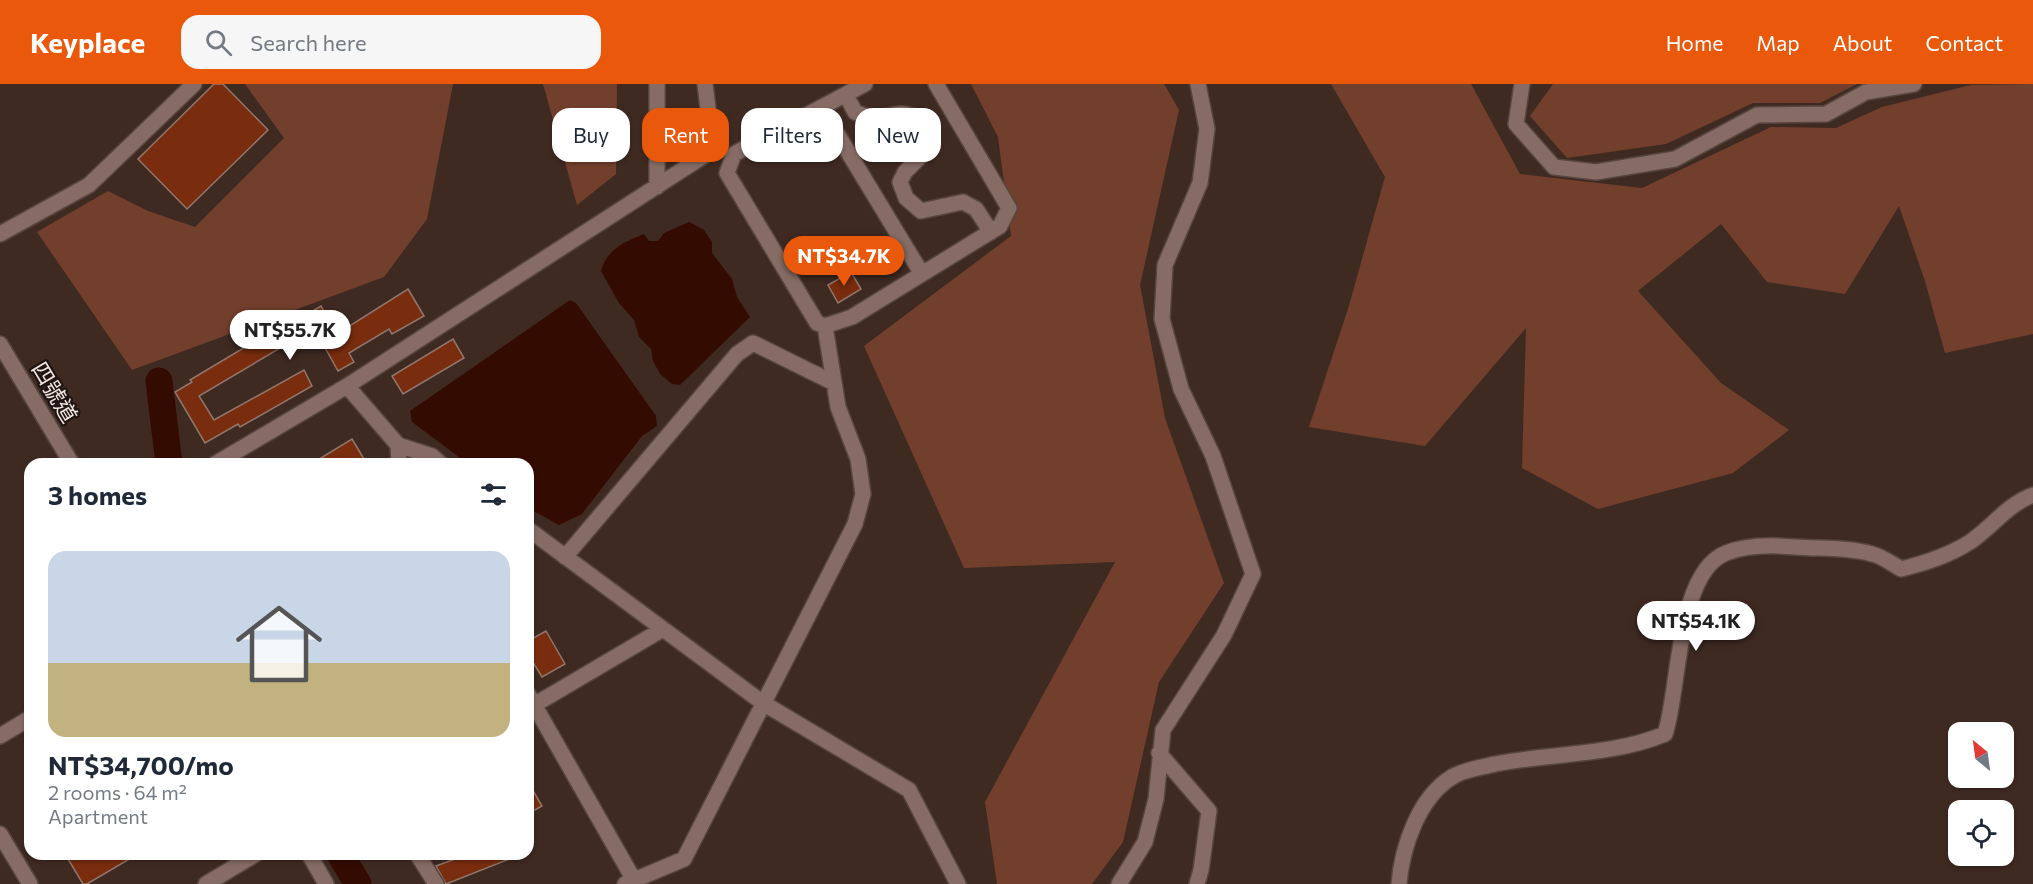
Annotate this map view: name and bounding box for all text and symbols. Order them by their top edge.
search box [181,15,601,69]
text: Keyplace [30,25,145,59]
icon: search [202,26,235,59]
text: Search here [250,29,367,56]
text: Home [1666,30,1723,55]
text: Map [1756,30,1800,55]
text: About [1833,30,1892,55]
text: Contact [1925,30,2003,55]
chip: Buy [552,108,630,162]
chip: Rent [642,108,729,162]
chip: Filters [741,108,843,162]
chip: New [855,108,941,162]
pin: NT$34.7K [782,236,906,287]
text: NT$34.7K [797,243,891,267]
pin: NT$55.7K [228,310,352,361]
text: NT$55.7K [244,317,336,341]
street label: 四號道 [26,357,84,427]
icon: filters [477,478,510,511]
text: 3 homes [48,479,147,510]
icon: home [225,590,333,698]
pin: NT$54.1K [1634,601,1758,652]
text: NT$54.1K [1651,608,1741,632]
north arrow [1948,722,2014,788]
map controls [1948,722,2014,866]
text: NT$34,700/mo [48,749,234,780]
text: 2 rooms · 64 m² [48,780,187,804]
button: locate [1948,800,2014,866]
text: Apartment [48,804,148,828]

